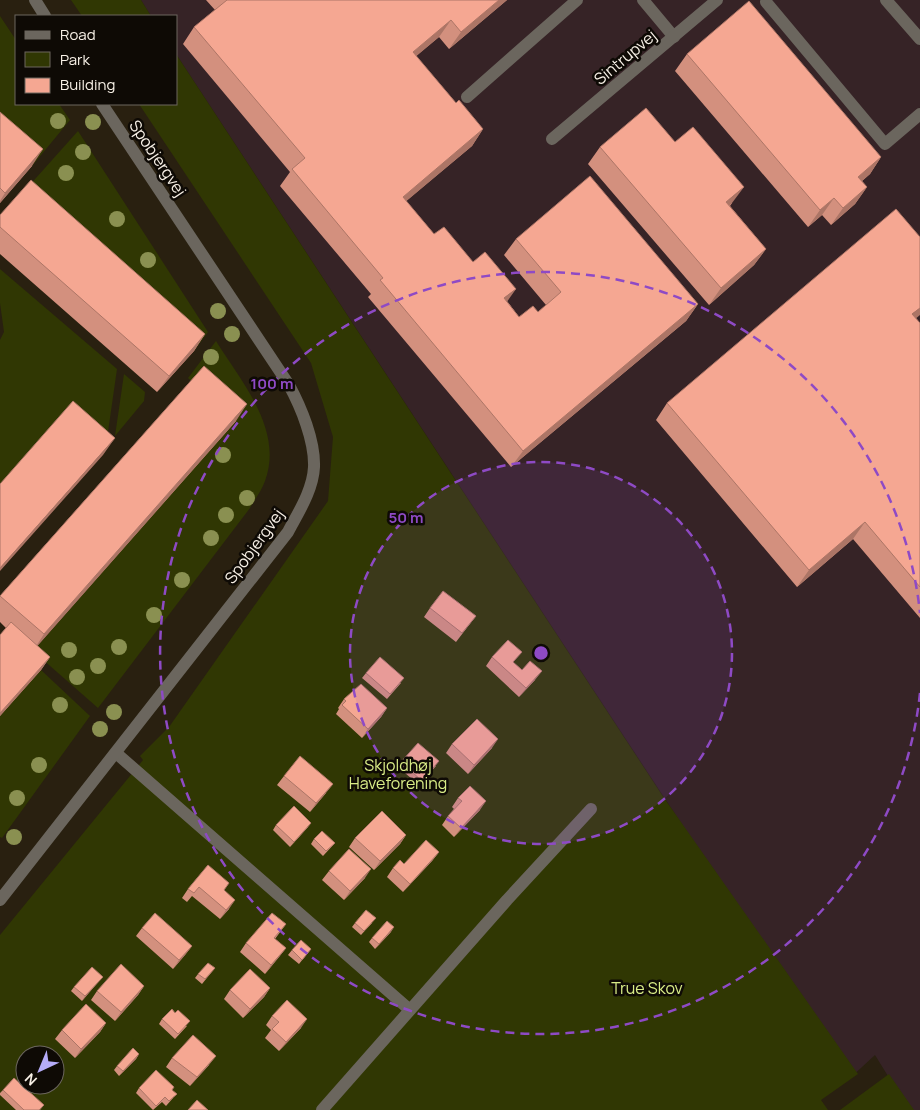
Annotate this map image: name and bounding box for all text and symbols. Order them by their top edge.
legend [15,15,178,105]
text: Road [60,24,96,45]
street label: Sintrupvej [589,24,661,90]
text: Park [60,49,90,70]
text: Building [60,74,115,95]
street label: Spobjergvej [124,115,192,201]
text: 100 m [251,373,293,394]
street label: Spobjergvej [219,504,289,588]
text: 50 m [388,507,424,528]
centre of rings [532,644,550,662]
park label: Skjoldhøj Haveforening [349,754,447,794]
park label: True Skov [611,977,683,999]
north arrow [15,1045,65,1095]
text: N [20,1069,41,1090]

